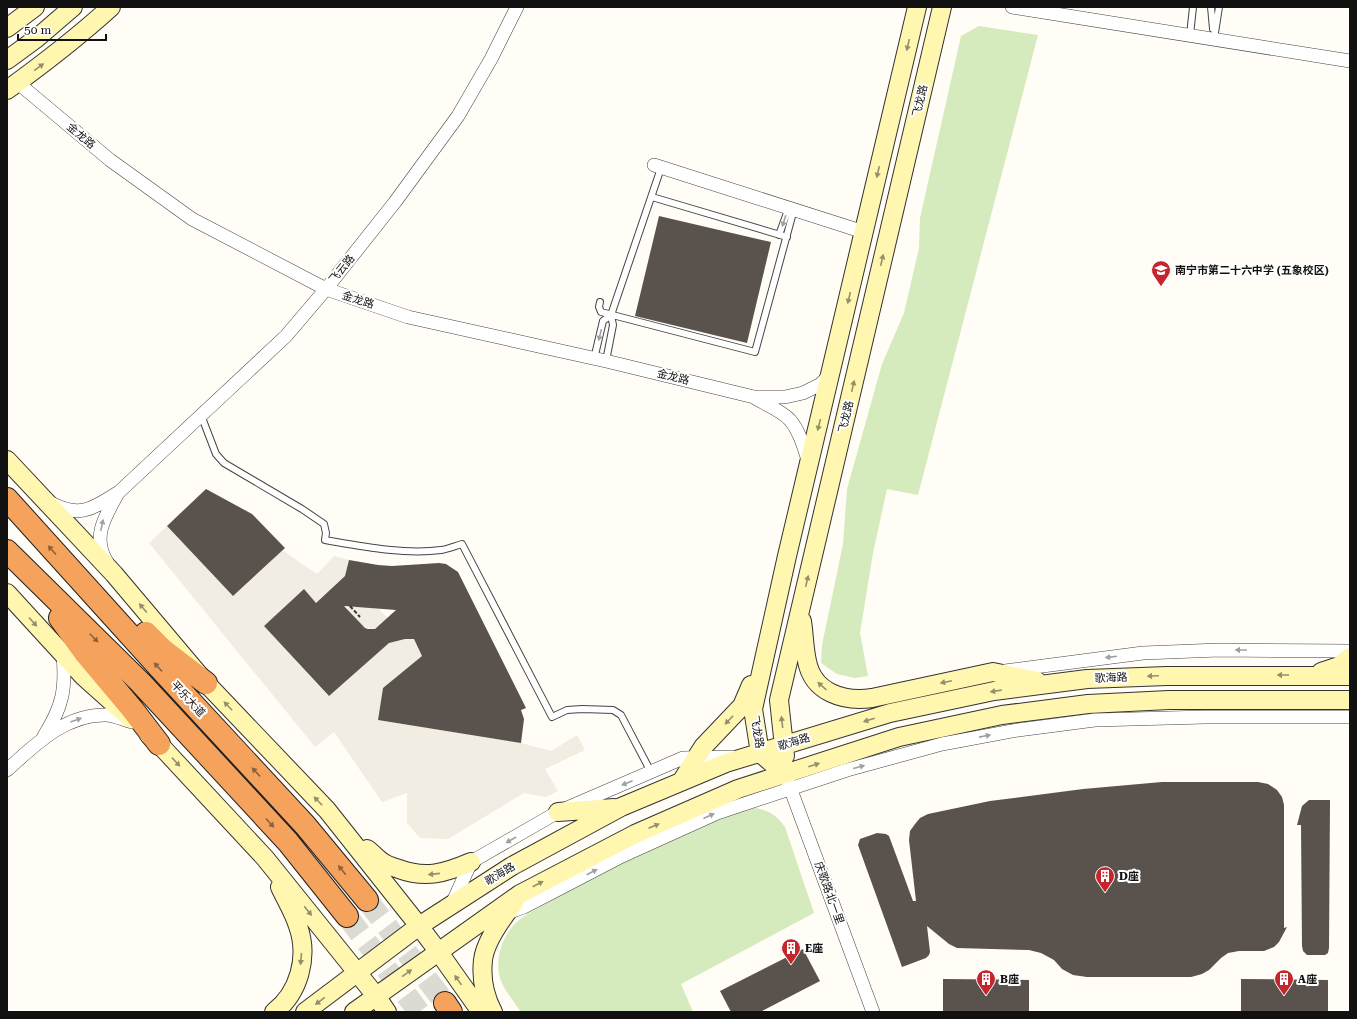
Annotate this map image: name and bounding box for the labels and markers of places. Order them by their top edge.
school or university icon: 南宁市第二十六中学 (五象校区) [1150,259,1172,287]
place label: 南宁市第二十六中学 (五象校区) [1175,264,1329,277]
building icon: D座 [1094,865,1116,893]
place label: D座 [1119,870,1139,883]
building icon: E座 [780,937,802,965]
place label: E座 [805,942,823,955]
building icon: B座 [975,968,997,996]
building icon: A座 [1273,968,1295,996]
place label: B座 [1000,973,1019,986]
place label: A座 [1298,973,1317,986]

